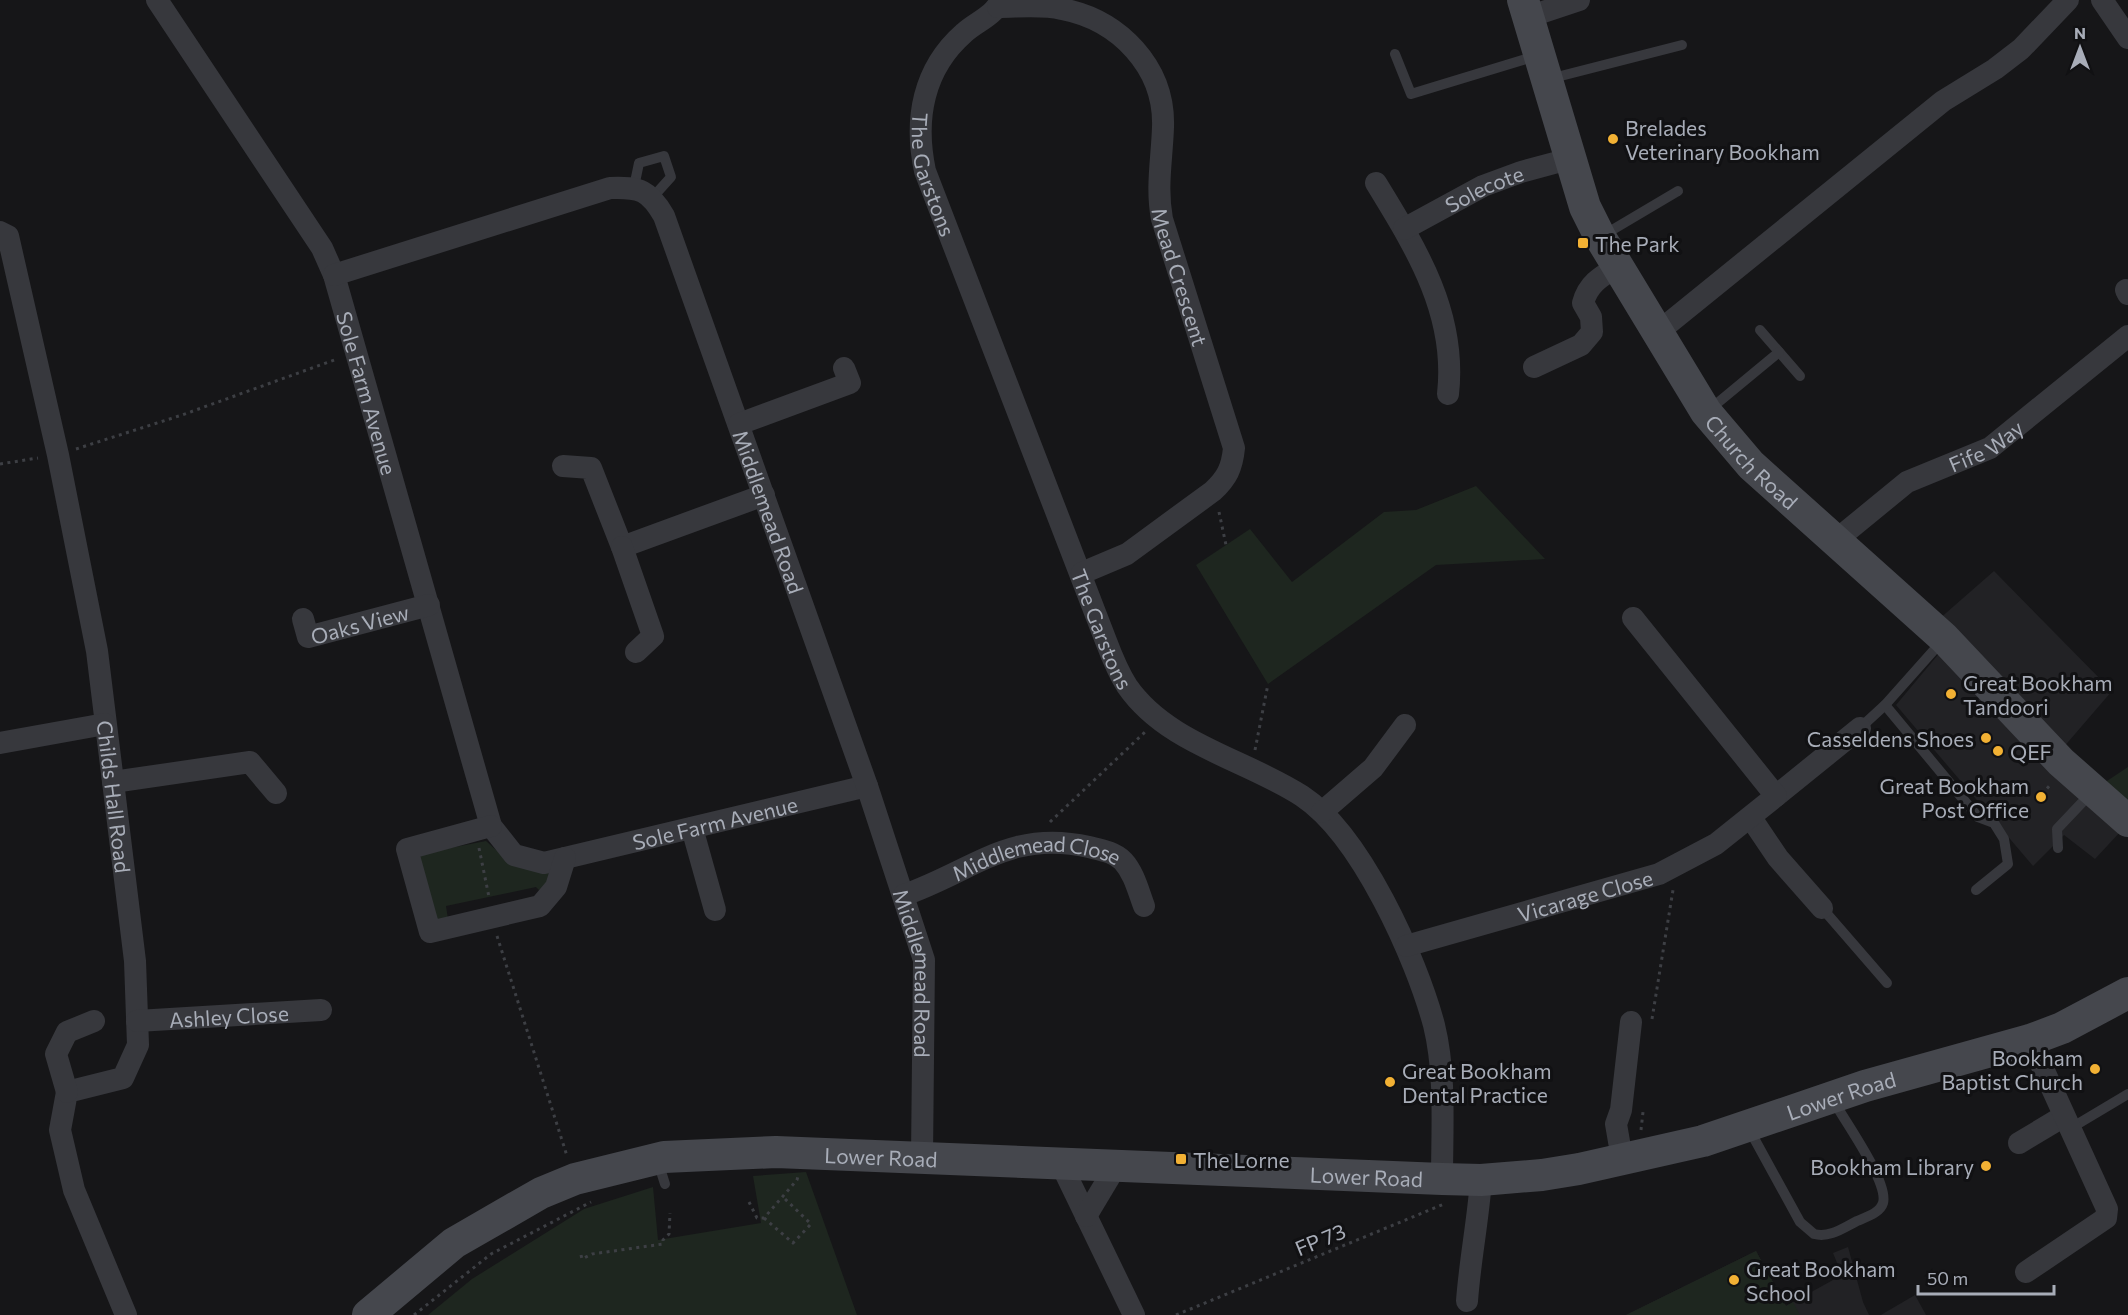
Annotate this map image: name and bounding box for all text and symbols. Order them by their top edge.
north arrow [2050,18,2110,78]
text: N [2074,23,2086,42]
street label: The Garstons [908,112,961,240]
place label: Brelades Veterinary Bookham [1625,115,1820,164]
marker: Brelades Veterinary Bookham [1606,132,1620,146]
street label: Solecote [1440,160,1527,217]
street label: Mead Crescent [1148,206,1214,349]
place label: The Park [1595,231,1680,256]
marker: The Park [1576,236,1590,250]
street label: Sole Farm Avenue [332,308,403,477]
street label: Church Road [1701,409,1803,514]
street label: Fife Way [1945,414,2028,476]
street label: Middlemead Road [729,426,810,597]
street label: The Garstons [1067,565,1138,694]
street label: Oaks View [308,598,412,648]
place label: Great Bookham Tandoori [1963,670,2112,719]
marker: Great Bookham Tandoori [1944,687,1958,701]
street label: Childs Hall Road [93,719,137,874]
place label: Casseldens Shoes [1807,726,1974,751]
marker: Casseldens Shoes [1979,731,1993,745]
place label: QEF [2010,739,2052,764]
marker: QEF [1991,744,2005,758]
place label: Great Bookham Post Office [1880,773,2029,822]
marker: Great Bookham Post Office [2034,790,2048,804]
street label: Sole Farm Avenue [630,791,800,854]
street label: Middlemead Close [947,830,1126,885]
street label: Vicarage Close [1514,864,1655,926]
street label: Middlemead Road [889,885,937,1058]
street label: Ashley Close [168,999,289,1032]
place label: Bookham Baptist Church [1941,1045,2083,1094]
place label: Great Bookham Dental Practice [1402,1058,1551,1107]
marker: Bookham Baptist Church [2088,1062,2102,1076]
street label: Lower Road [1783,1066,1898,1124]
marker: Great Bookham Dental Practice [1383,1075,1397,1089]
street label: Lower Road [824,1141,938,1171]
place label: The Lorne [1193,1147,1290,1172]
marker: The Lorne [1174,1152,1188,1166]
place label: Bookham Library [1810,1154,1974,1179]
marker: Bookham Library [1979,1159,1993,1173]
street label: Lower Road [1309,1161,1424,1191]
street label: FP 73 [1291,1218,1349,1260]
place label: Great Bookham School [1746,1256,1895,1305]
scale bar [1918,1258,2054,1296]
text: 50 m [1927,1267,1968,1289]
marker: Great Bookham School [1727,1273,1741,1287]

